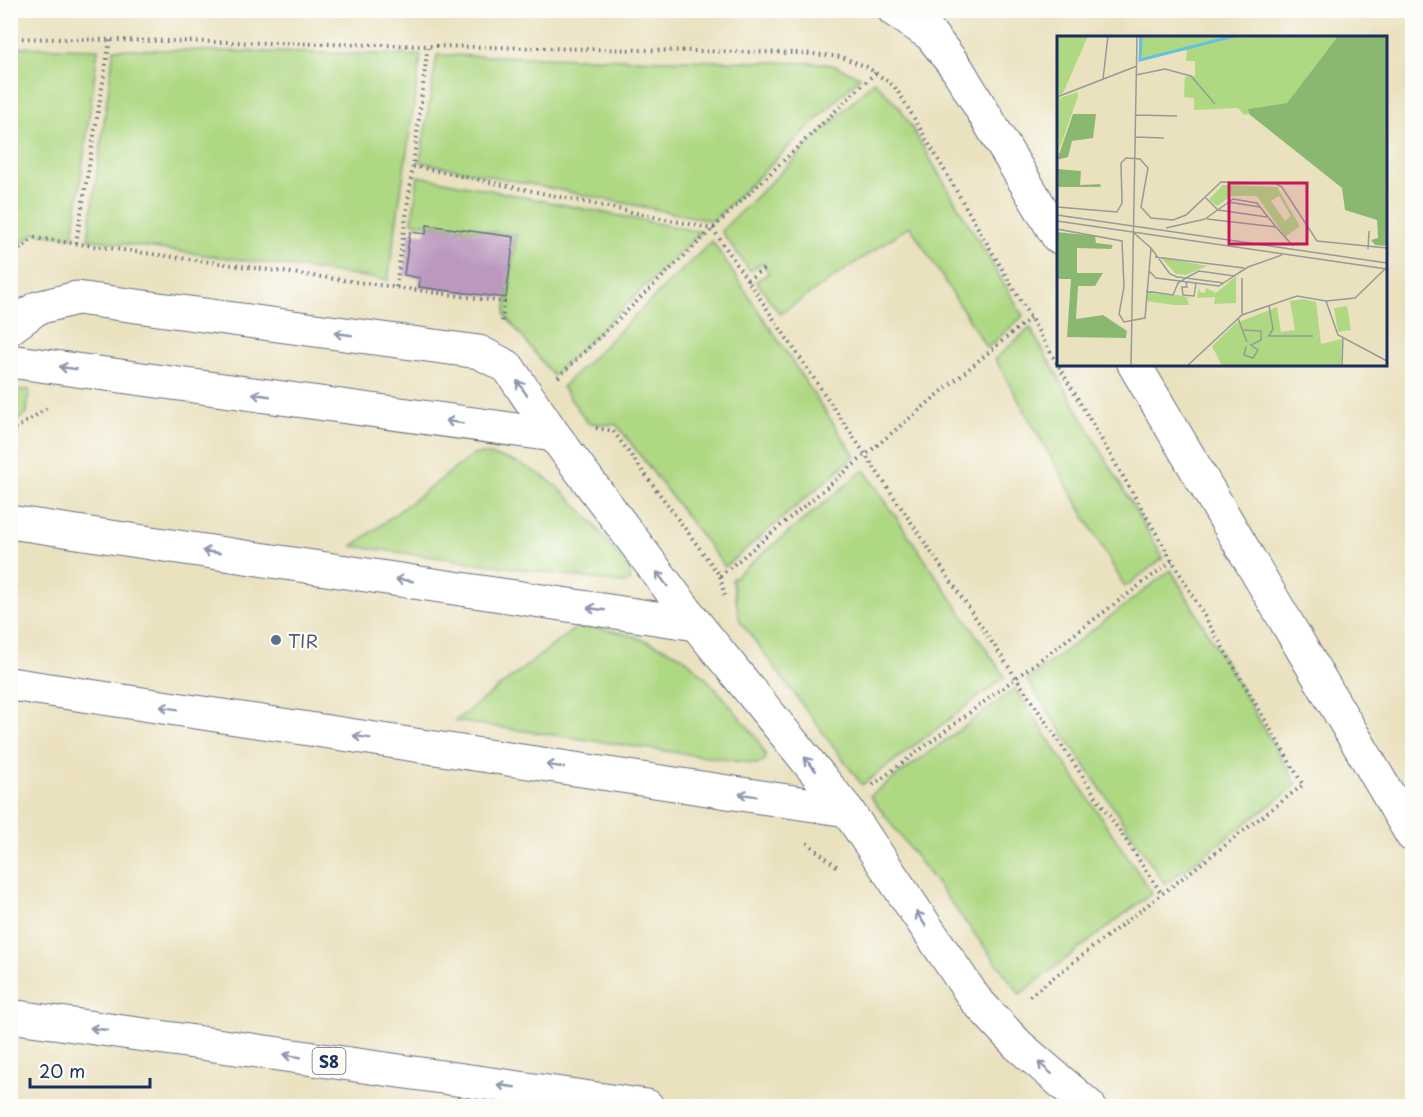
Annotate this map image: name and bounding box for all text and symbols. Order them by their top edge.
inset map [1057,36,1387,366]
one-way arrow [334,328,354,339]
one-way arrow [58,363,78,374]
one-way arrow [516,381,528,397]
one-way arrow [252,389,271,400]
one-way arrow [445,416,465,427]
one-way arrow [201,546,221,557]
one-way arrow [656,572,668,588]
one-way arrow [394,575,414,586]
one-way arrow [587,604,607,615]
place label: TIR [288,627,318,654]
marker: TIR [269,633,283,647]
one-way arrow [160,703,180,714]
one-way arrow [353,731,372,742]
one-way arrow [804,756,817,772]
one-way arrow [545,760,565,771]
one-way arrow [738,789,758,800]
one-way arrow [915,912,927,928]
one-way arrow [90,1023,109,1034]
road number: S8 [312,1048,346,1074]
scale bar [30,1051,150,1089]
one-way arrow [283,1051,302,1062]
text: 20 m [39,1057,85,1084]
one-way arrow [1037,1062,1053,1075]
one-way arrow [497,1081,516,1092]

